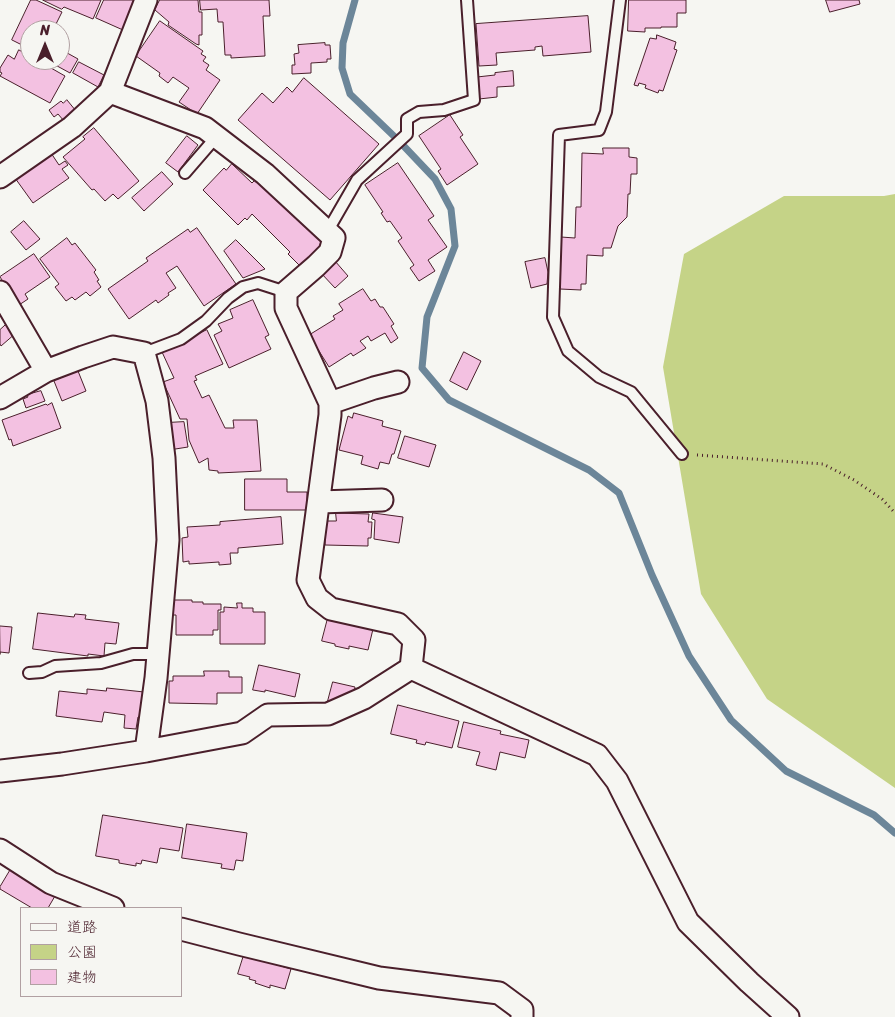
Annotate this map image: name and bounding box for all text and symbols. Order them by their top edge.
text: N [40,18,50,43]
north arrow [20,20,70,70]
legend [20,907,182,997]
text: 道路 [67,914,97,940]
text: 公園 [67,939,97,965]
text: 建物 [67,964,97,990]

